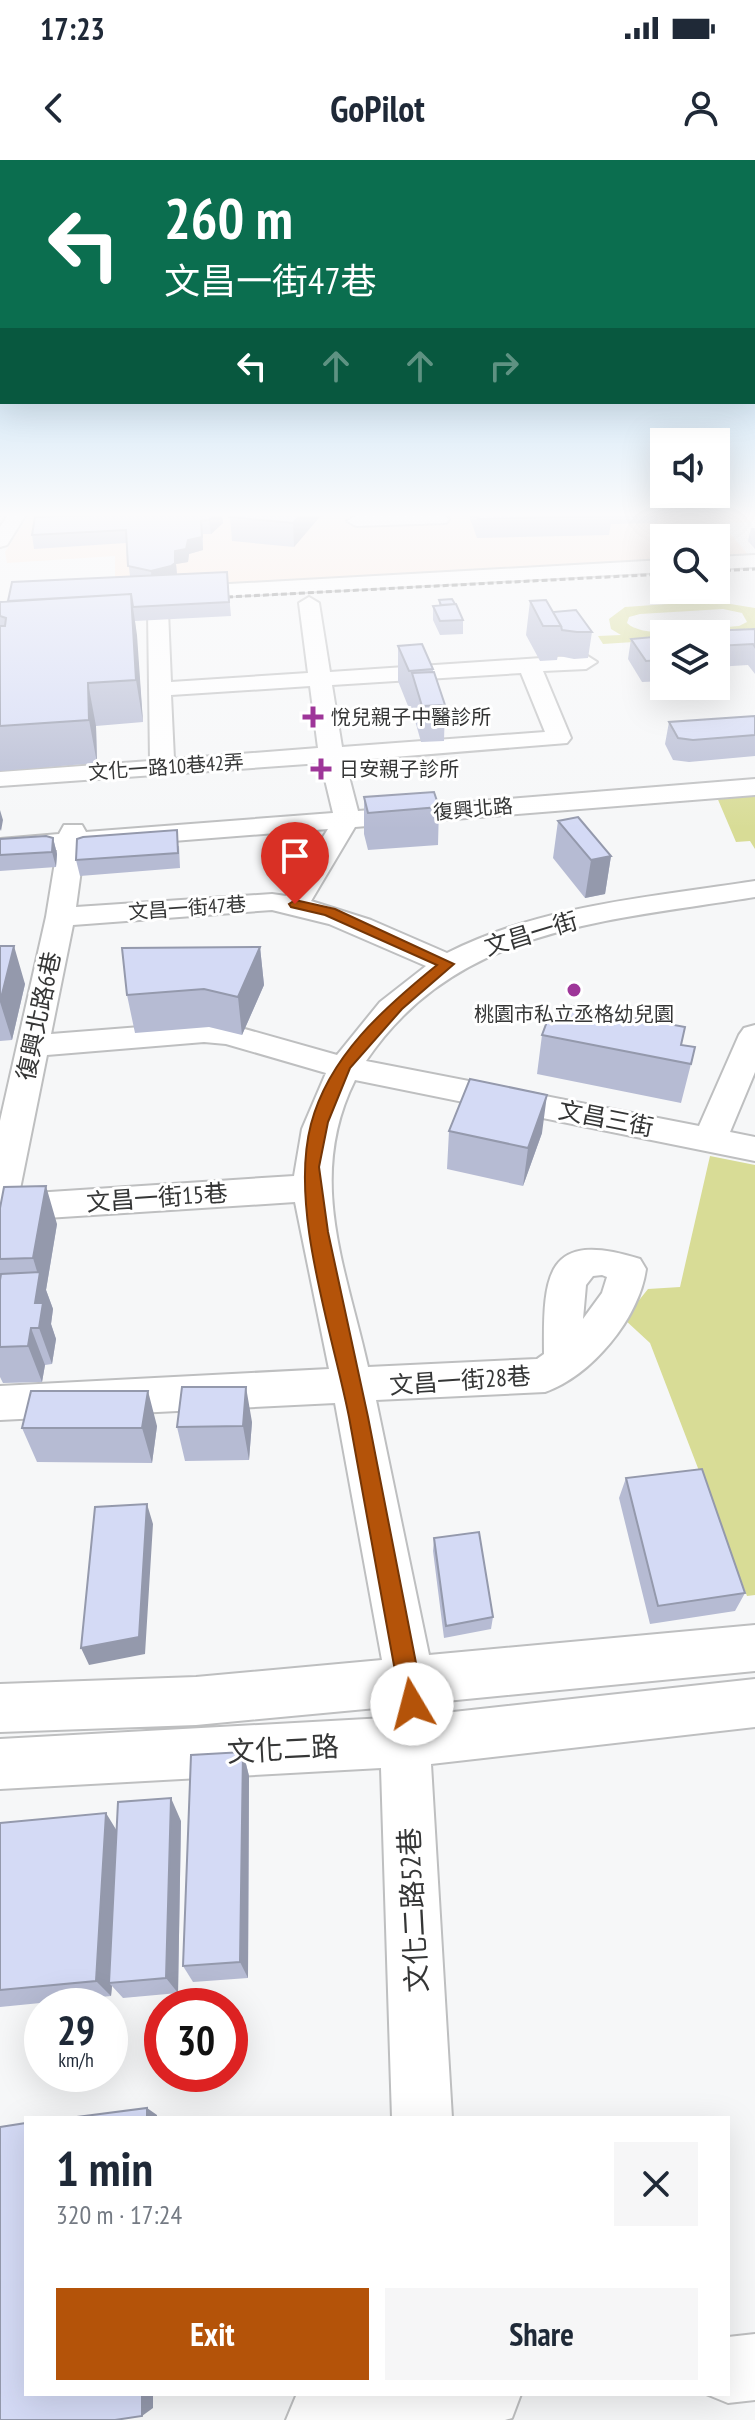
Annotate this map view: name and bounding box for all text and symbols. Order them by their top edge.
text: 17:23 [40,9,105,48]
text: GoPilot [330,85,425,132]
icon: back [32,86,76,130]
icon: person [679,86,723,130]
text: 260 m [164,182,293,254]
icon: left [32,192,136,296]
text: 文昌一街47巷 [164,257,376,304]
icon: left [230,344,274,388]
icon: ahead [314,344,358,388]
icon: ahead [398,344,442,388]
icon: right [482,344,526,388]
map controls [650,428,730,700]
button: sound [650,428,730,508]
button: search [650,524,730,604]
button: layers [650,620,730,700]
place label: 悅兒親子中醫診所 [331,704,491,730]
marker: 悅兒親子中醫診所 [302,706,324,728]
street label: 文化一路10巷42弄 [87,749,245,785]
place label: 日安親子診所 [339,756,459,782]
marker: 日安親子診所 [310,758,332,780]
street label: 復興北路 [432,793,514,825]
pin [261,822,329,904]
icon: arrive [273,834,317,878]
street label: 文昌一街47巷 [127,891,247,925]
street label: 文昌一街 [480,905,581,962]
street label: 復興北路6巷 [10,949,67,1083]
marker: 桃園市私立丞格幼兒園 [565,981,583,999]
place label: 桃園市私立丞格幼兒園 [474,1001,674,1027]
street label: 文昌三街 [556,1094,656,1143]
street label: 文昌一街15巷 [85,1177,229,1218]
street label: 文昌一街28巷 [388,1360,532,1401]
position arrow [370,1662,454,1746]
street label: 文化二路 [226,1727,340,1770]
street label: 文化二路52巷 [390,1827,435,1993]
speed limit sign: 30 [144,1988,248,2092]
text: 29 [57,2004,95,2056]
text: km/h [58,2047,94,2073]
text: 1 min [56,2137,153,2199]
button: close [614,2142,698,2226]
text: 320 m · 17:24 [56,2198,182,2231]
button: Exit [56,2288,369,2380]
button: Share [385,2288,698,2380]

